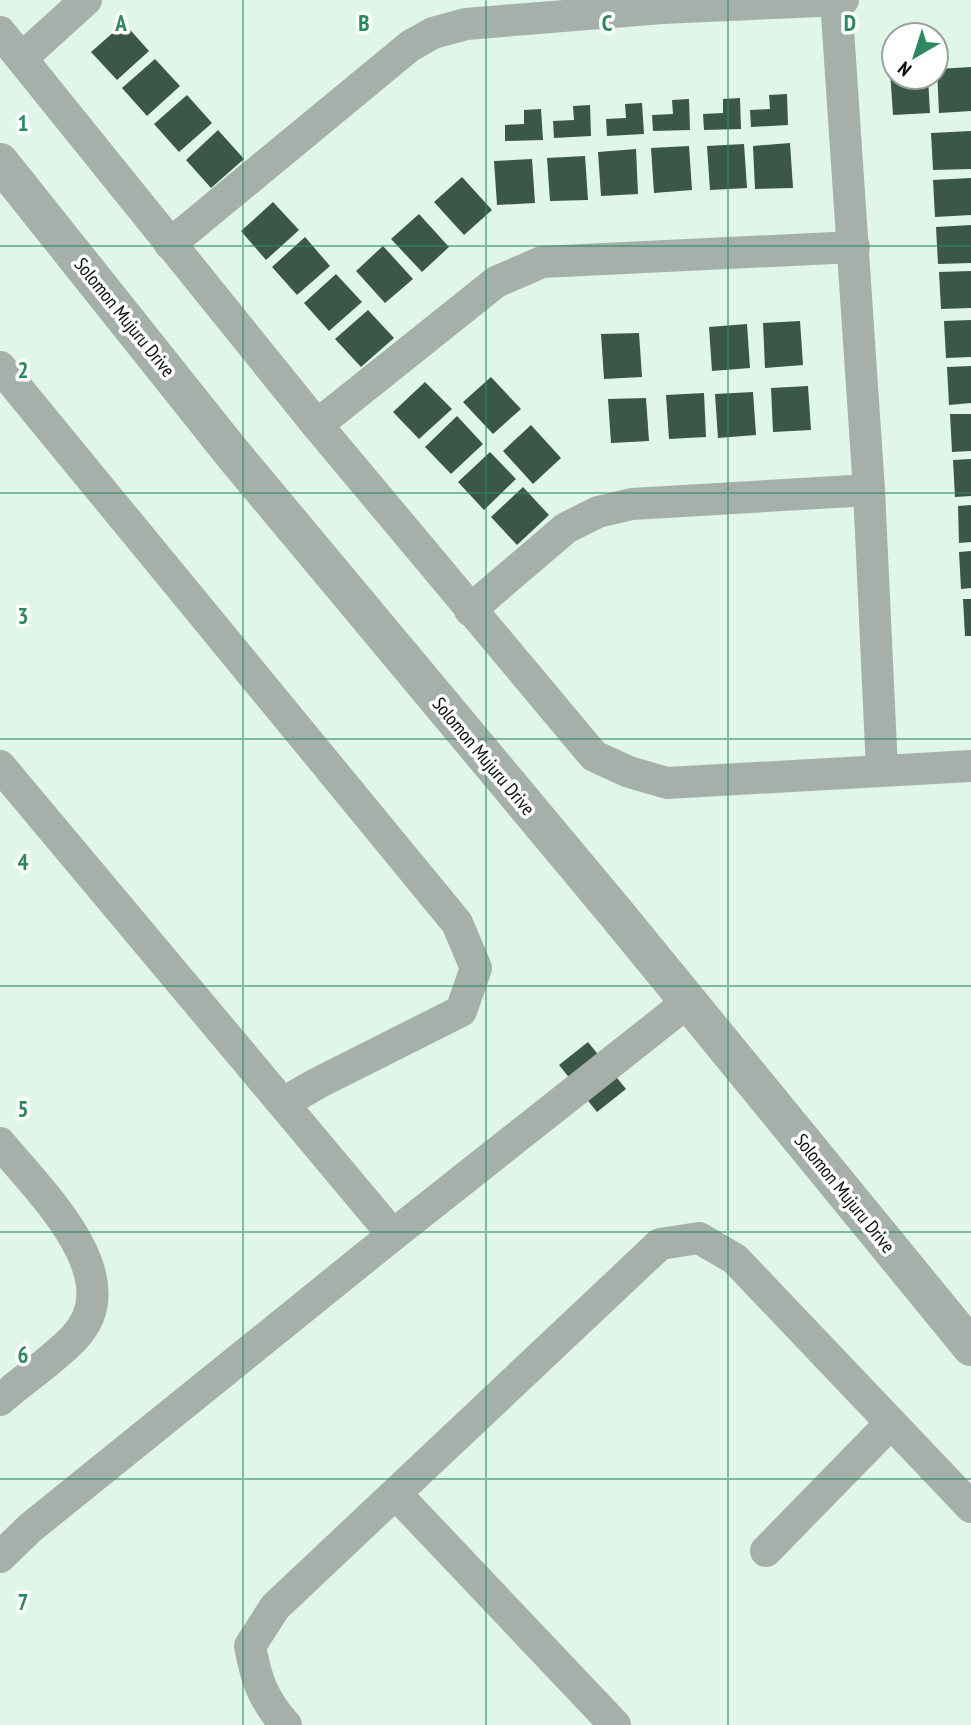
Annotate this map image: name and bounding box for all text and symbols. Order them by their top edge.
text: A [114,8,127,37]
text: B [358,8,370,37]
text: C [602,8,613,37]
text: D [844,8,856,37]
north arrow [880,21,950,91]
text: N [893,57,916,82]
text: 1 [18,108,29,137]
street label: Solomon Mujuru Drive [70,252,181,382]
text: 2 [18,355,29,384]
text: 3 [18,601,29,630]
street label: Solomon Mujuru Drive [428,692,540,820]
text: 4 [18,847,29,876]
text: 5 [18,1094,29,1123]
street label: Solomon Mujuru Drive [790,1128,901,1258]
text: 6 [18,1340,29,1369]
text: 7 [18,1587,29,1616]

